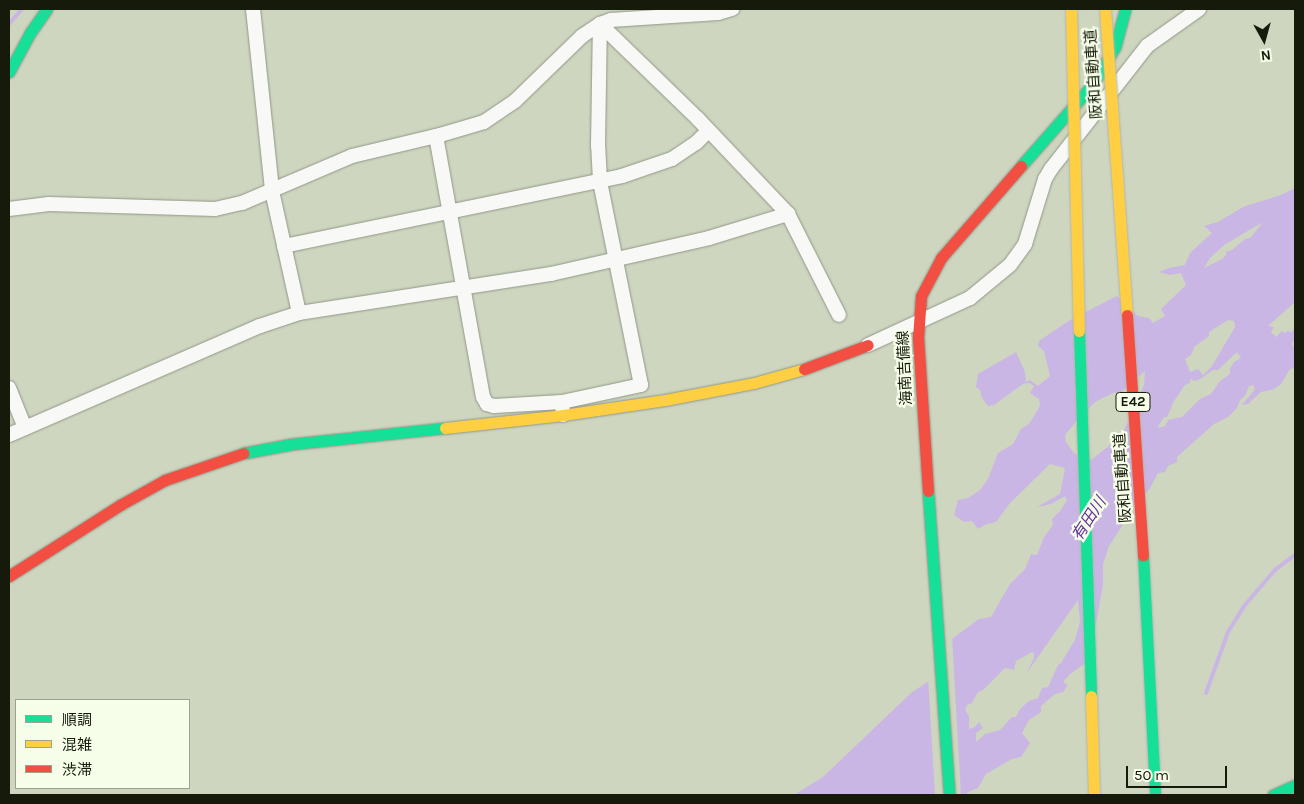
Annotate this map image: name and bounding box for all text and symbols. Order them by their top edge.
north arrow [1239,15,1289,65]
street label: 阪和自動車道 [1082,28,1106,120]
text: N [1260,46,1272,64]
street label: 海南吉備線 [894,330,916,406]
road number: E42 [1114,391,1152,414]
street label: 阪和自動車道 [1111,432,1135,524]
water label: 有田川 [1068,494,1110,544]
legend [15,699,190,789]
text: 順調 [62,711,92,729]
text: 混雑 [62,736,92,754]
scale bar [1129,756,1230,788]
text: 渋滞 [62,761,92,779]
text: 50 m [1134,766,1169,784]

